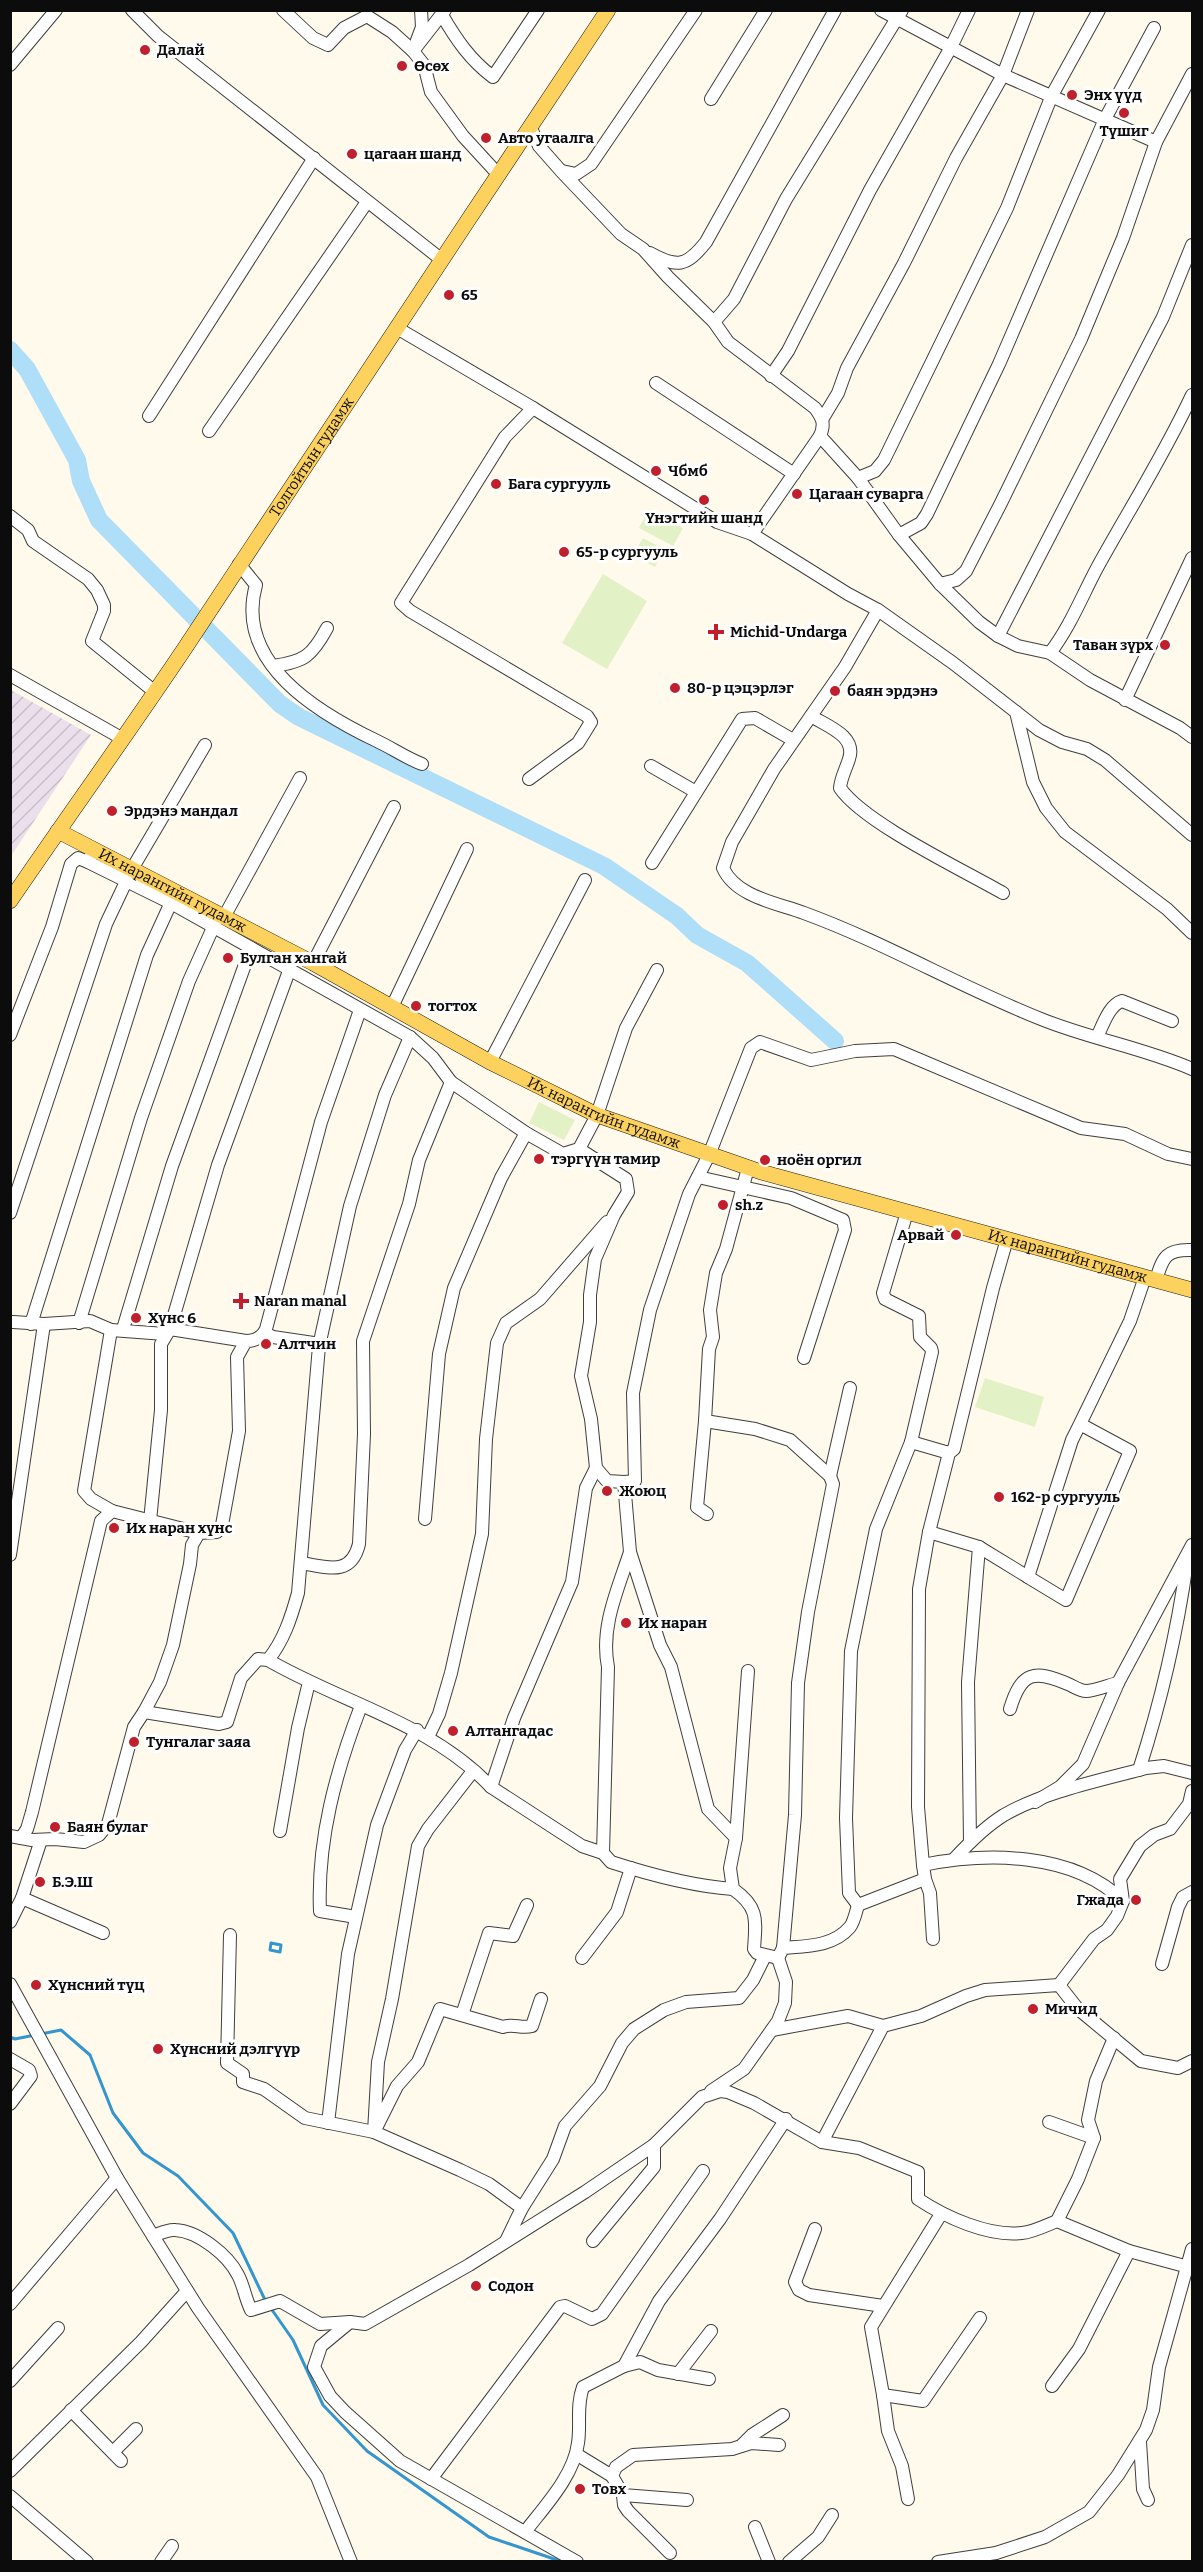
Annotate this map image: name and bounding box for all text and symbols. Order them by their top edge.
place label: Далай [157,41,205,59]
marker: Далай [138,43,152,57]
place label: Өсөх [414,57,450,75]
marker: Өсөх [395,59,409,73]
place label: Энх үүд [1084,86,1142,104]
marker: Энх үүд [1065,88,1079,102]
marker: Түшиг [1117,106,1131,120]
place label: Түшиг [1099,122,1149,140]
place label: Авто угаалга [498,129,594,147]
marker: Авто угаалга [479,131,493,145]
place label: цагаан шанд [364,145,462,163]
marker: цагаан шанд [345,147,359,161]
place label: 65 [461,286,478,304]
marker: 65 [442,288,456,302]
street label: Толгойтын гудамж [266,393,358,520]
place label: Чбмб [668,462,708,480]
marker: Чбмб [649,464,663,478]
place label: Бага сургууль [508,475,611,493]
marker: Бага сургууль [489,477,503,491]
place label: Цагаан суварга [809,485,924,503]
marker: Цагаан суварга [790,487,804,501]
marker: Үнэгтийн шанд [697,493,711,507]
place label: Үнэгтийн шанд [645,509,763,527]
place label: 65-р сургууль [576,543,678,561]
marker: 65-р сургууль [557,545,571,559]
marker: Michid-Undarga [707,623,725,641]
place label: Michid-Undarga [730,623,848,641]
place label: Таван зүрх [1073,636,1153,654]
marker: Таван зүрх [1158,638,1172,652]
place label: 80-р цэцэрлэг [687,679,794,697]
marker: 80-р цэцэрлэг [668,681,682,695]
place label: баян эрдэнэ [847,682,938,700]
marker: баян эрдэнэ [828,684,842,698]
place label: Эрдэнэ мандал [124,802,238,820]
marker: Эрдэнэ мандал [105,804,119,818]
street label: Их нарангийн гудамж [95,844,250,936]
place label: Булган хангай [240,949,347,967]
marker: Булган хангай [221,951,235,965]
place label: тогтох [428,997,477,1015]
marker: тогтох [409,999,423,1013]
street label: Их нарангийн гудамж [524,1073,683,1152]
place label: тэргүүн тамир [551,1150,660,1168]
place label: ноён оргил [777,1151,862,1169]
marker: тэргүүн тамир [532,1152,546,1166]
marker: ноён оргил [758,1153,772,1167]
place label: sh.z [735,1196,764,1214]
marker: sh.z [716,1198,730,1212]
place label: Арвай [897,1226,944,1244]
street label: Их нарангийн гудамж [986,1226,1150,1286]
marker: Арвай [949,1228,963,1242]
marker: Naran manal [232,1292,250,1310]
place label: Naran manal [254,1292,347,1310]
place label: Хүнс 6 [148,1309,196,1327]
marker: Хүнс 6 [129,1311,143,1325]
place label: Алтчин [278,1335,336,1353]
marker: Алтчин [259,1337,273,1351]
place label: Жоюц [619,1482,666,1500]
marker: Жоюц [600,1484,614,1498]
place label: 162-р сургууль [1011,1488,1120,1506]
marker: 162-р сургууль [992,1490,1006,1504]
place label: Их наран хүнс [126,1519,233,1537]
marker: Их наран хүнс [107,1521,121,1535]
place label: Их наран [638,1614,707,1632]
marker: Их наран [619,1616,633,1630]
place label: Алтангадас [465,1722,553,1740]
marker: Алтангадас [446,1724,460,1738]
place label: Тунгалаг заяа [146,1733,251,1751]
marker: Тунгалаг заяа [127,1735,141,1749]
place label: Баян булаг [67,1818,148,1836]
marker: Баян булаг [48,1820,62,1834]
place label: Б.Э.Ш [52,1873,93,1891]
marker: Б.Э.Ш [33,1875,47,1889]
place label: Гжада [1076,1891,1125,1909]
marker: Гжада [1129,1893,1143,1907]
place label: Хүнсний түц [48,1976,144,1994]
marker: Хүнсний түц [29,1978,43,1992]
place label: Мичид [1045,2000,1098,2018]
marker: Мичид [1026,2002,1040,2016]
place label: Хүнсний дэлгүүр [170,2040,300,2058]
marker: Хүнсний дэлгүүр [151,2042,165,2056]
place label: Содон [488,2277,534,2295]
marker: Содон [469,2279,483,2293]
place label: Товх [592,2480,627,2498]
marker: Товх [573,2482,587,2496]

